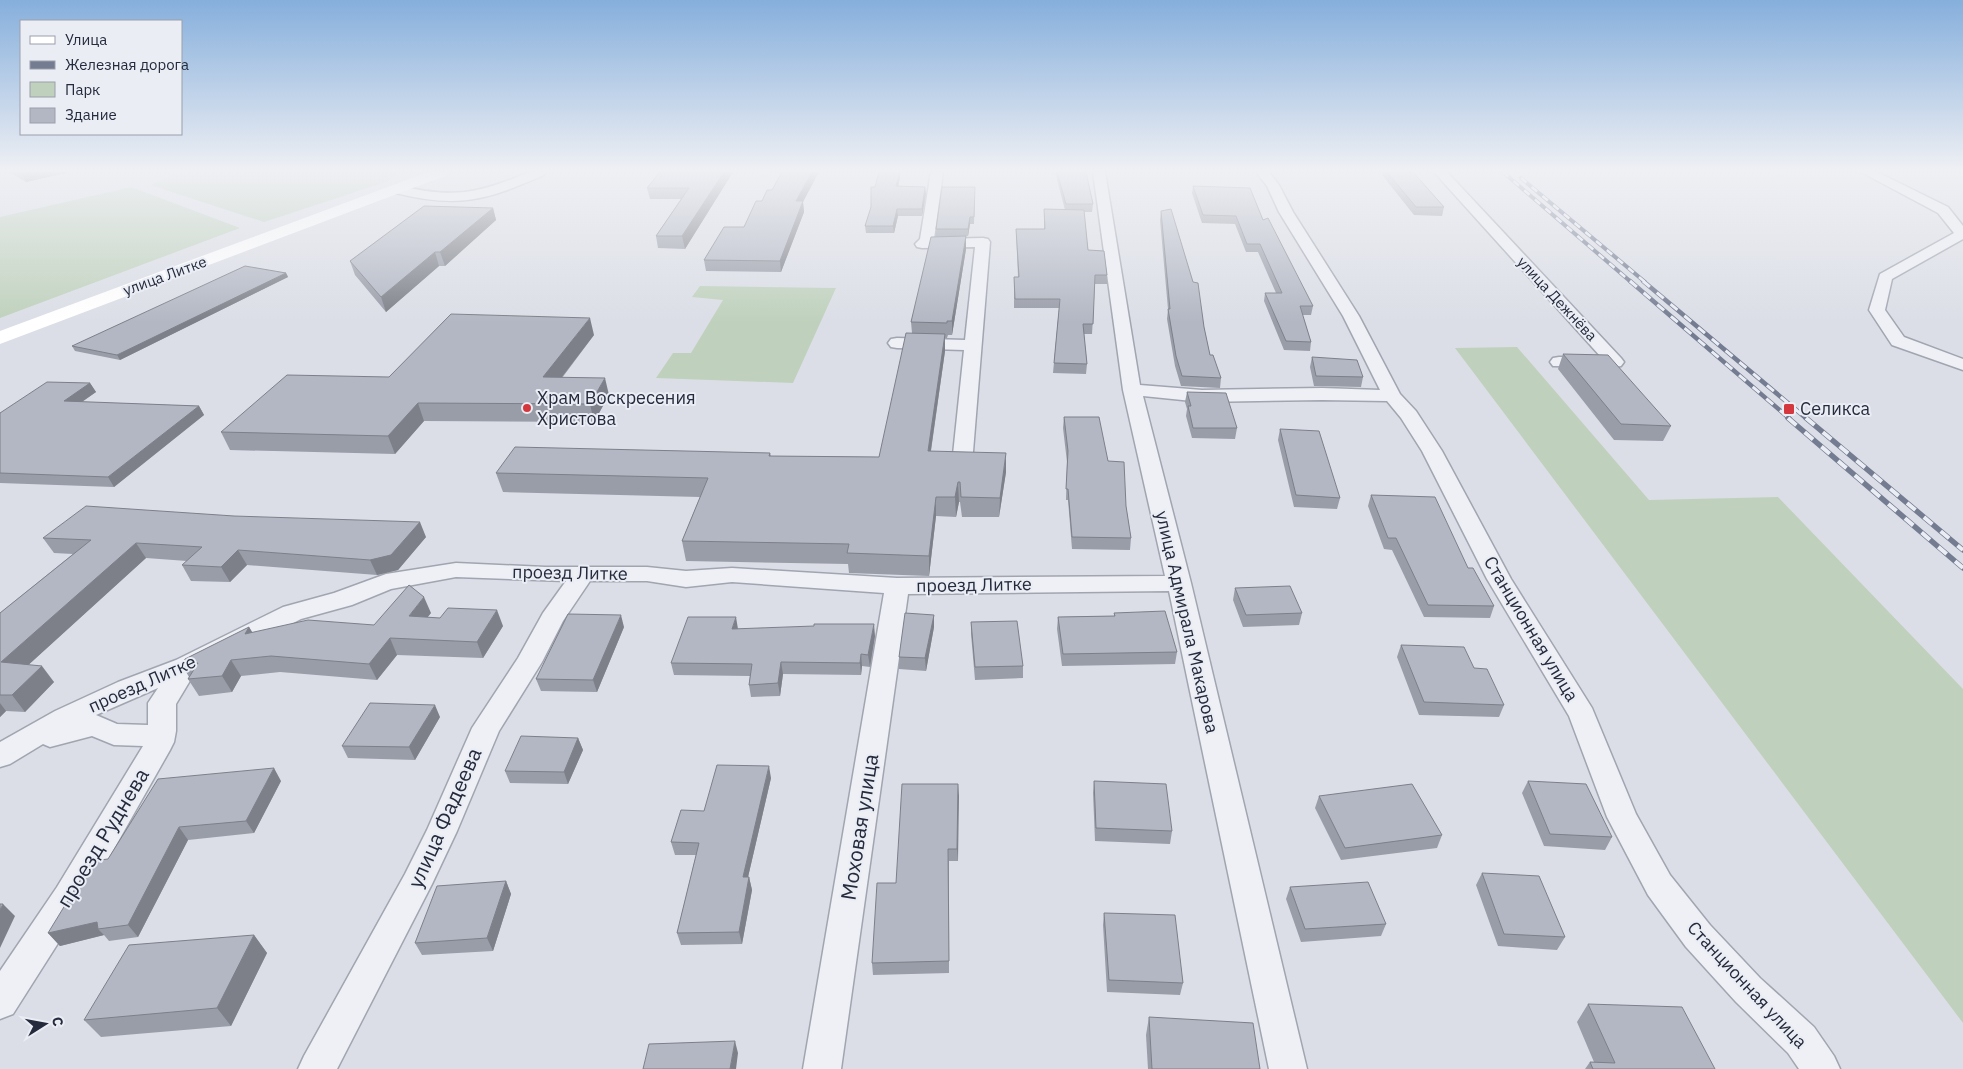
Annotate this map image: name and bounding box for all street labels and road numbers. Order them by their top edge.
street label: улица Литке [120,252,209,299]
street label: улица Дежнёва [1513,252,1601,345]
street label: улица Адмирала Макарова [1151,508,1224,736]
street label: Станционная улица [1479,552,1584,706]
street label: проезд Литке [512,560,628,585]
street label: проезд Литке [916,572,1032,597]
street label: проезд Литке [84,649,199,718]
street label: улица Фадеева [401,743,488,892]
street label: Моховая улица [834,752,884,902]
street label: проезд Руднева [49,763,155,912]
street label: Станционная улица [1682,916,1813,1053]

